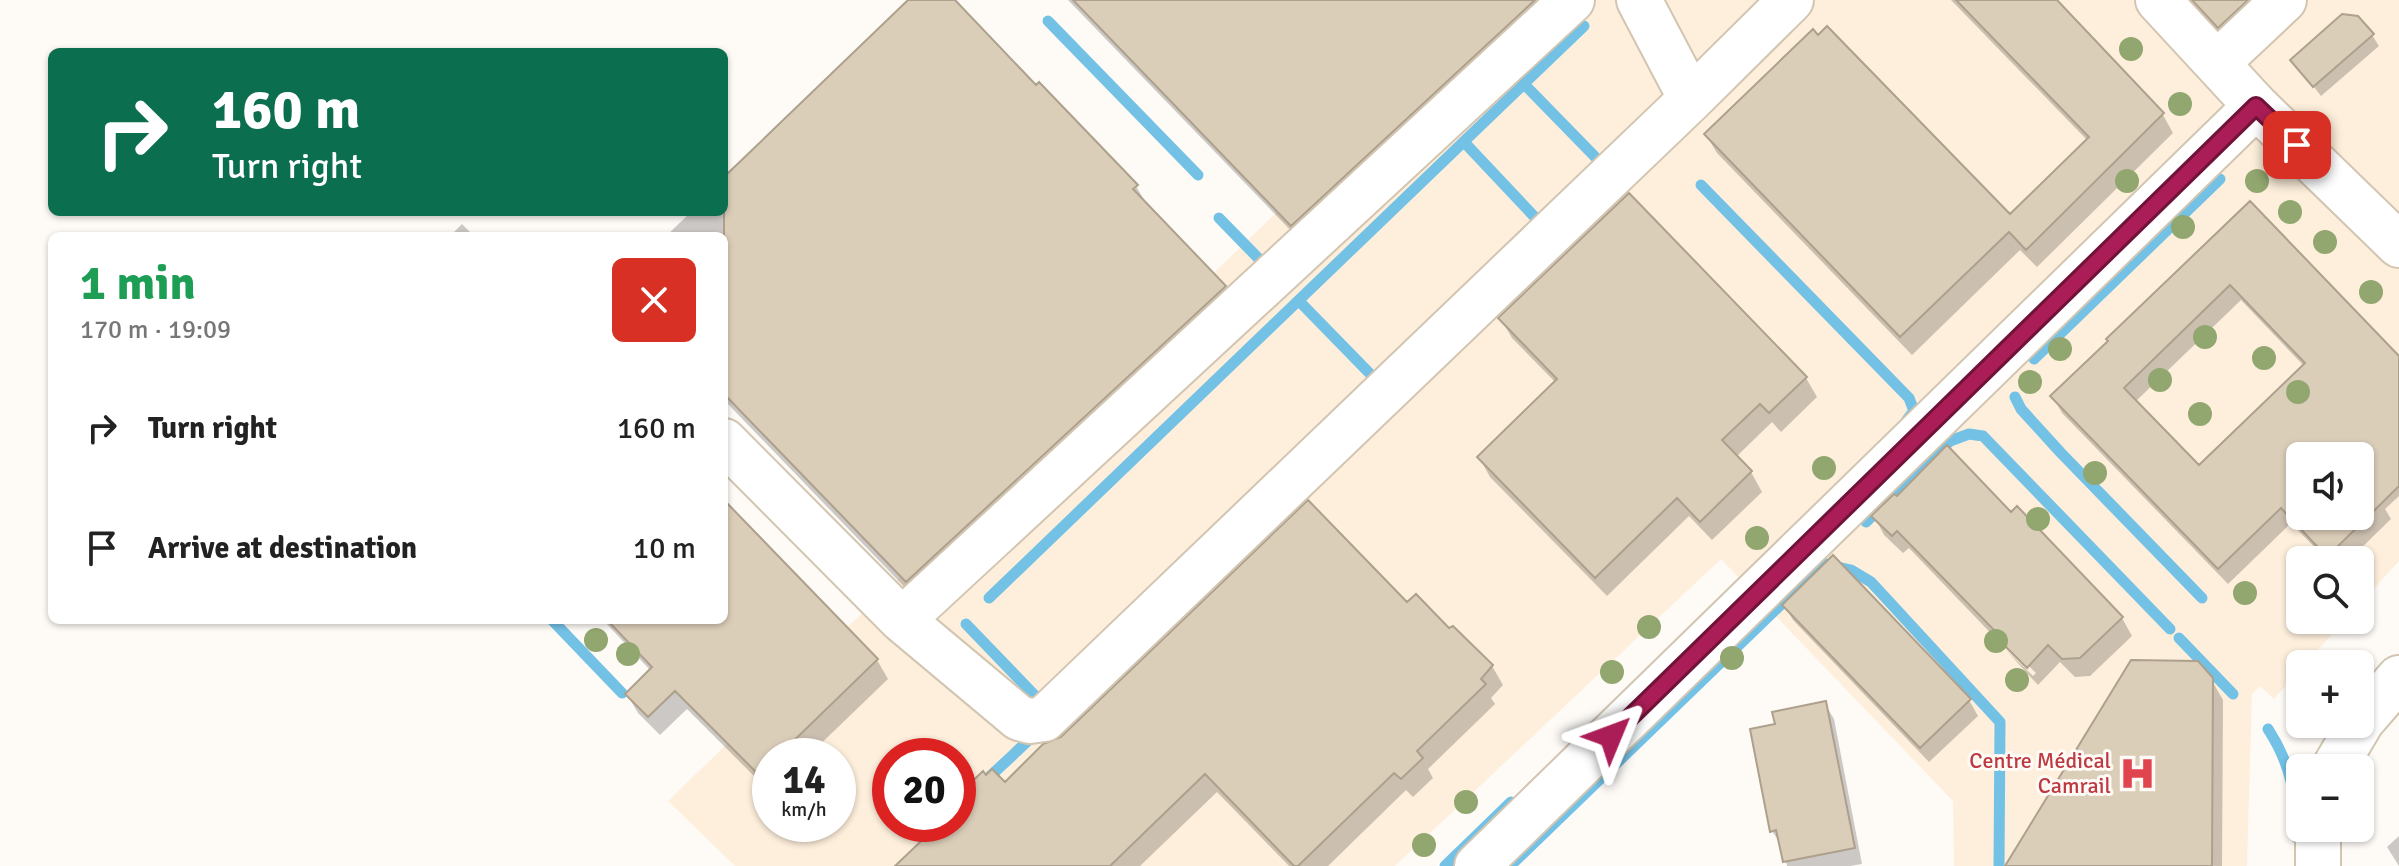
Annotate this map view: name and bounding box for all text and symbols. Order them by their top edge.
text: 160 m [212,75,360,144]
icon: right [80,80,184,184]
pin [2263,111,2331,179]
icon: arrive [2275,123,2319,167]
text: Turn right [212,144,362,189]
text: 1 min [80,254,196,313]
button: close [612,258,696,342]
text: 170 m · 19:09 [80,314,231,346]
icon: right [80,406,124,450]
text: Turn right [148,410,277,447]
text: 160 m [617,410,696,447]
map controls [2286,442,2374,842]
button: sound [2286,442,2374,530]
icon: arrive [80,526,124,570]
text: Arrive at destination [148,530,417,567]
text: 10 m [633,530,696,567]
button: search [2286,546,2374,634]
button: + [2286,650,2374,738]
position arrow [1569,694,1653,778]
speed limit sign: 20 [872,738,976,842]
place label: Centre Médical Camrail [1969,747,2111,799]
hospital icon: Centre Médical Camrail [2118,754,2156,792]
button: − [2286,754,2374,842]
text: 14 [782,755,826,805]
text: km/h [781,797,827,822]

